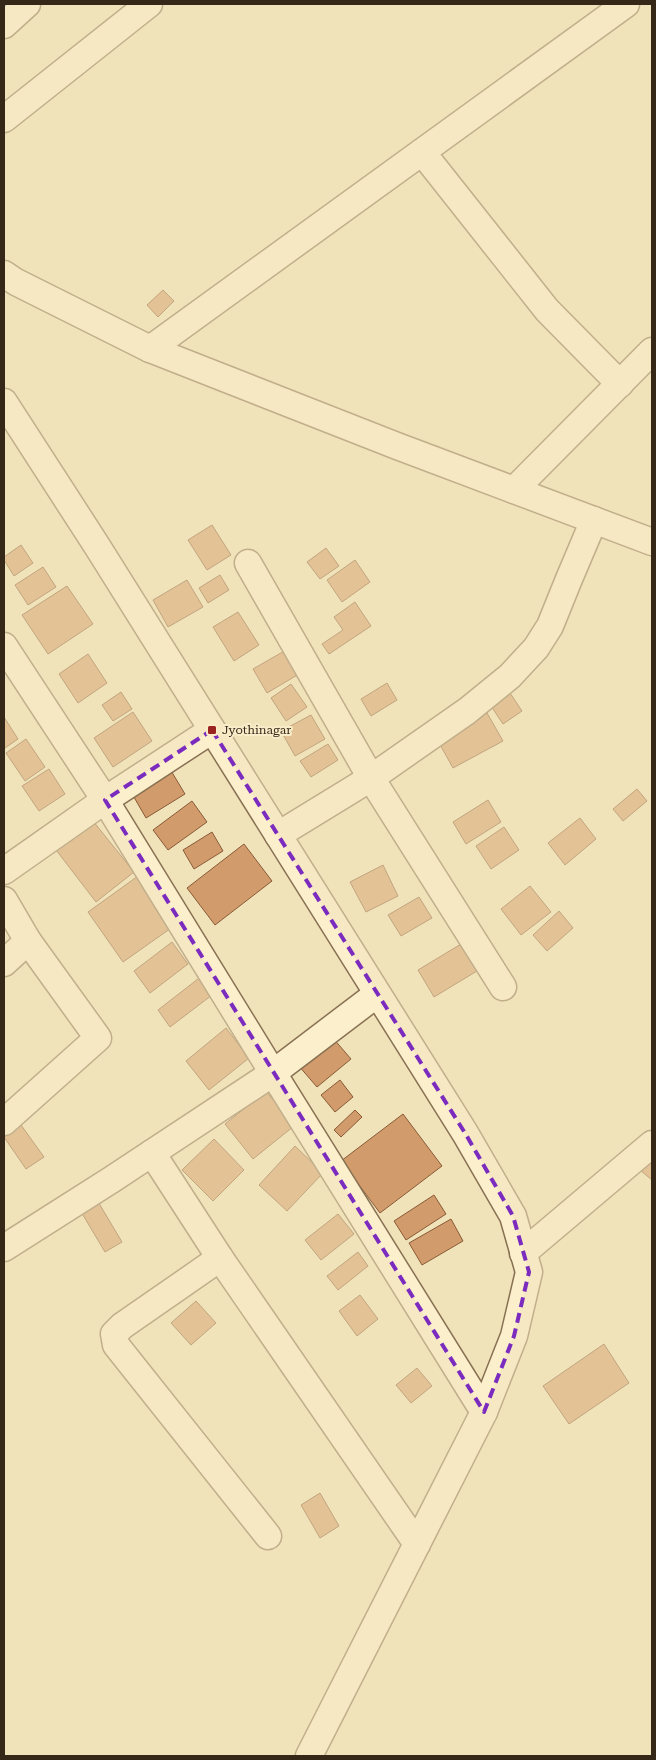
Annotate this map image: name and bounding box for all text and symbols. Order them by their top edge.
place label: Jyothinagar [222,723,291,737]
marker: Jyothinagar [206,724,218,736]

